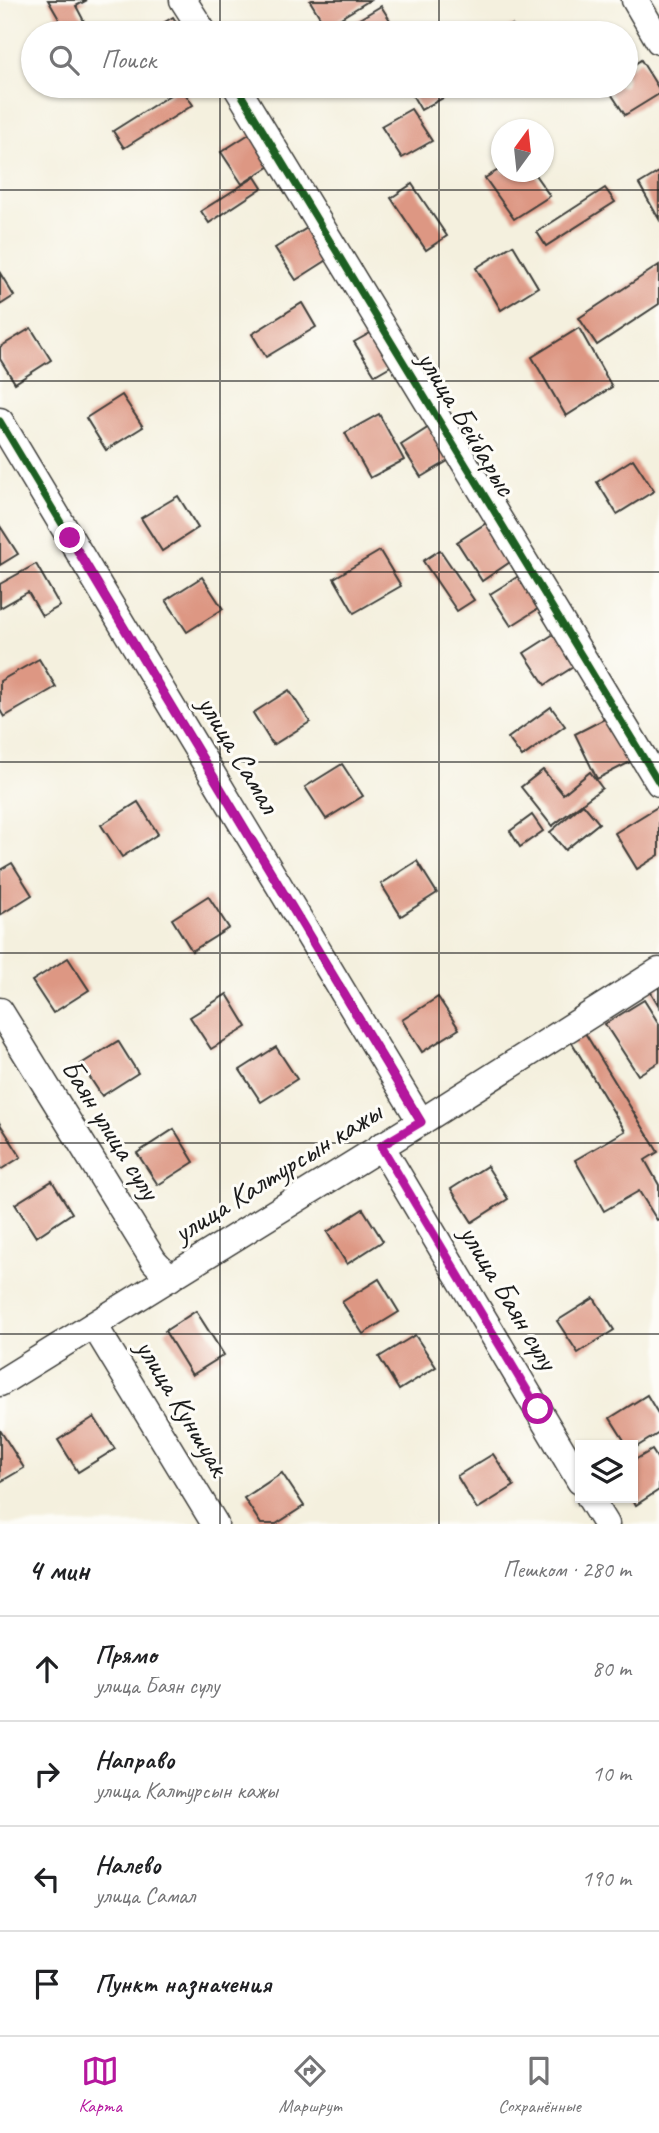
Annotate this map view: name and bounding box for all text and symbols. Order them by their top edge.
search box [21,21,638,98]
icon: search [45,41,83,79]
text: Поиск [101,43,156,76]
north arrow [491,119,554,182]
street label: улица Бейбарыс [408,342,526,504]
route end [54,522,85,553]
street label: улица Самал [188,686,290,822]
street label: Баян улица сулу [53,1052,171,1209]
street label: улица Калтурсын кажы [164,1092,390,1252]
street label: улица Баян сулу [450,1216,569,1379]
street label: улица Куншуак [126,1330,240,1484]
route start [522,1393,553,1424]
map controls [575,1440,638,1503]
button: layers [575,1440,638,1503]
text: 4 мин [28,1551,89,1589]
text: Пешком · 280 m [503,1555,631,1584]
text: Прямо [95,1638,157,1671]
icon: ahead [28,1650,66,1688]
text: 80 m [592,1654,631,1683]
text: улица Баян сулу [95,1671,219,1700]
text: Направо [95,1743,174,1776]
icon: right [28,1755,66,1793]
text: 10 m [592,1759,631,1788]
text: улица Калтурсын кажы [95,1776,278,1805]
text: Налево [95,1848,161,1881]
icon: left [28,1860,66,1898]
text: 190 m [582,1864,631,1893]
text: улица Самал [95,1881,195,1910]
icon: arrive [28,1965,66,2003]
text: Пункт назначения [95,1967,271,2000]
tab: Карта [78,2052,122,2118]
tab: Маршрут [279,2052,341,2118]
tab: Сохранённые [498,2052,581,2118]

